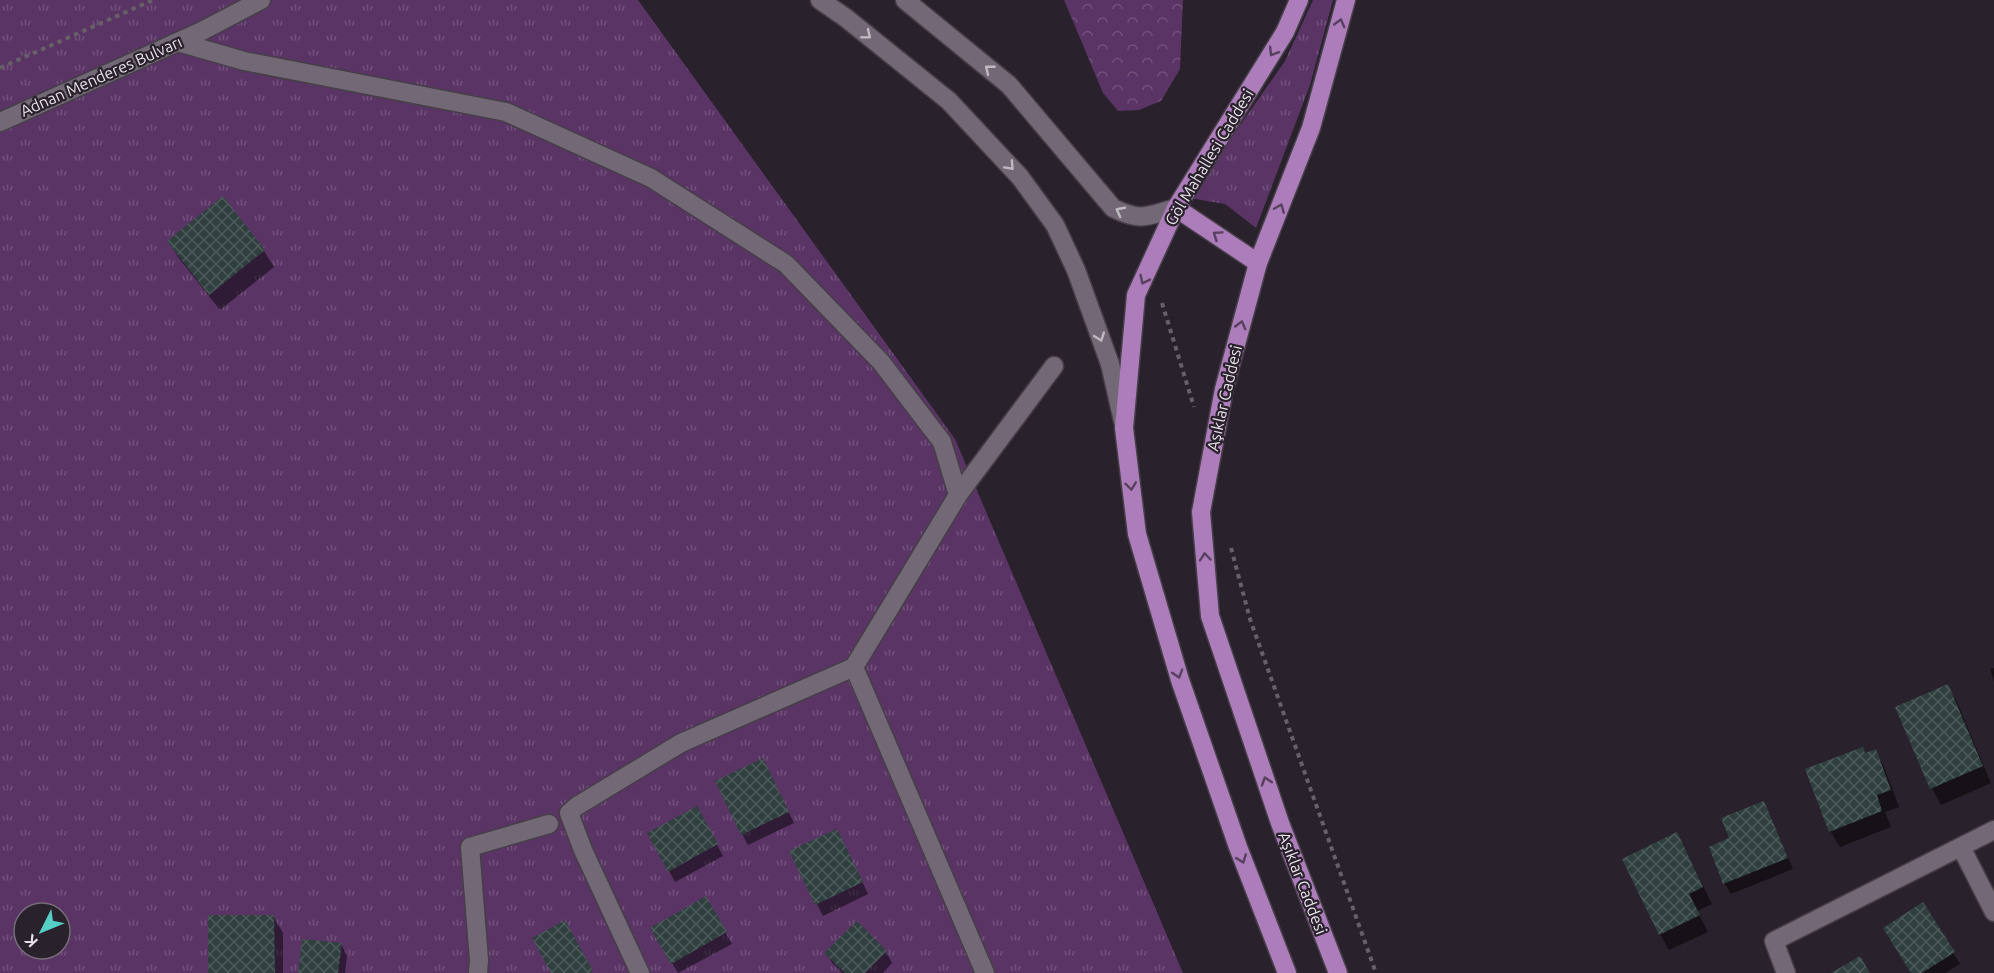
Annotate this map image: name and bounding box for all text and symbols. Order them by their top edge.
one-way arrow [1332,18,1345,28]
one-way arrow [860,27,871,38]
street label: Adnan Menderes Bulvarı [17,32,185,120]
one-way arrow [1268,46,1280,56]
one-way arrow [985,65,996,76]
street label: Göl Mahallesi Caddesi [1161,86,1257,228]
one-way arrow [1003,160,1014,170]
one-way arrow [1272,203,1285,214]
one-way arrow [1116,207,1127,218]
one-way arrow [1213,231,1224,242]
one-way arrow [1139,274,1151,285]
one-way arrow [1234,320,1247,330]
one-way arrow [1093,331,1105,342]
street label: Aşıklar Caddesi [1203,343,1245,453]
one-way arrow [1125,481,1137,490]
one-way arrow [1199,553,1212,562]
one-way arrow [1171,668,1183,679]
one-way arrow [1260,776,1273,787]
street label: Aşıklar Caddesi [1275,829,1331,937]
one-way arrow [1235,852,1247,863]
north arrow [12,901,72,961]
text: K [21,931,41,951]

